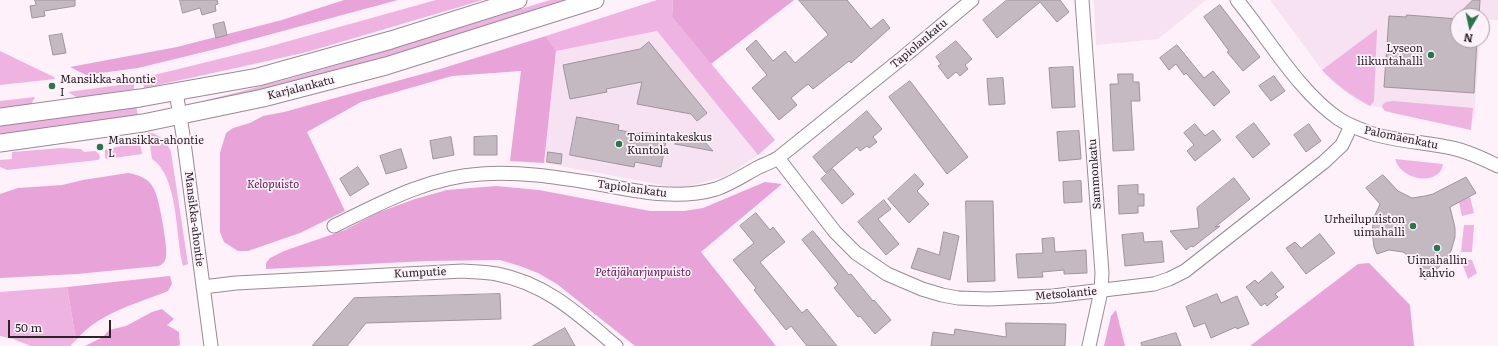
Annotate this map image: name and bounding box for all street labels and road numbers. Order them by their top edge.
street label: Tapiolankatu [888,16,950,72]
street label: Karjalankatu [266,73,336,103]
street label: Palomäenkatu [1363,124,1439,152]
street label: Sammonkatu [1086,138,1104,210]
street label: Mansikka-ahontie [182,171,206,267]
street label: Tapiolankatu [596,178,668,200]
street label: Kumputie [393,265,447,281]
street label: Metsolantie [1034,285,1098,303]

